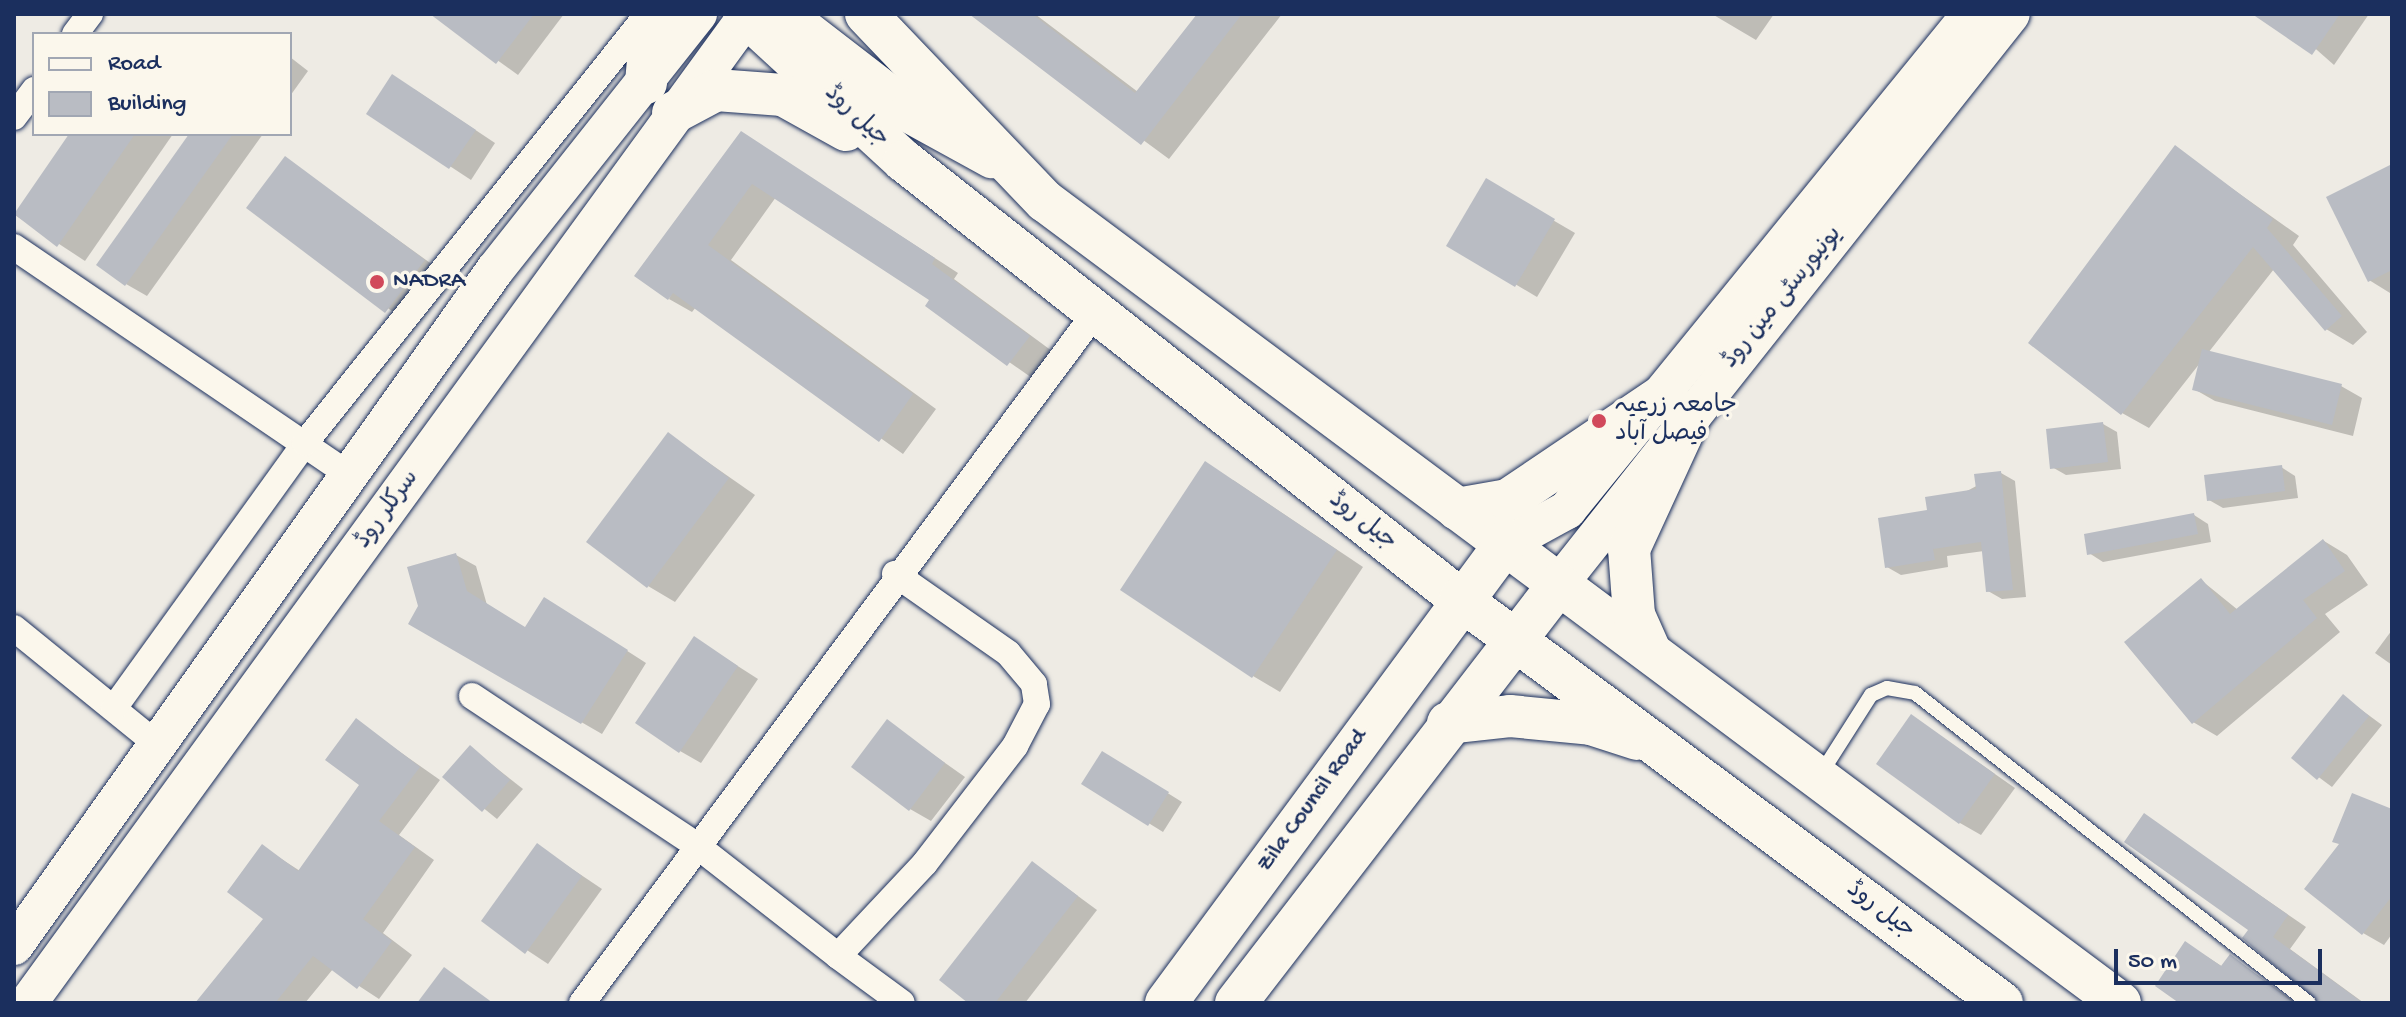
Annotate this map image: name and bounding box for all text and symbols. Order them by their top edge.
legend [32,32,292,136]
text: Road [108,50,160,79]
street label: جیل روڈ [817,80,895,154]
text: Building [108,90,186,119]
street label: یونیورسٹی مین روڈ [1717,221,1849,375]
place label: NADRA [393,268,465,296]
marker: NADRA [368,273,386,291]
place label: جامعہ زرعیہ فیصل آباد [1615,393,1737,449]
marker: جامعہ زرعیہ فیصل آباد [1590,412,1608,430]
street label: سرکلر روڈ [350,465,426,555]
street label: جیل روڈ [1322,486,1402,558]
street label: Zila Council Road [1251,724,1375,878]
street label: جیل روڈ [1840,876,1920,946]
scale bar [2118,933,2326,983]
text: 50 m [2128,948,2177,977]

